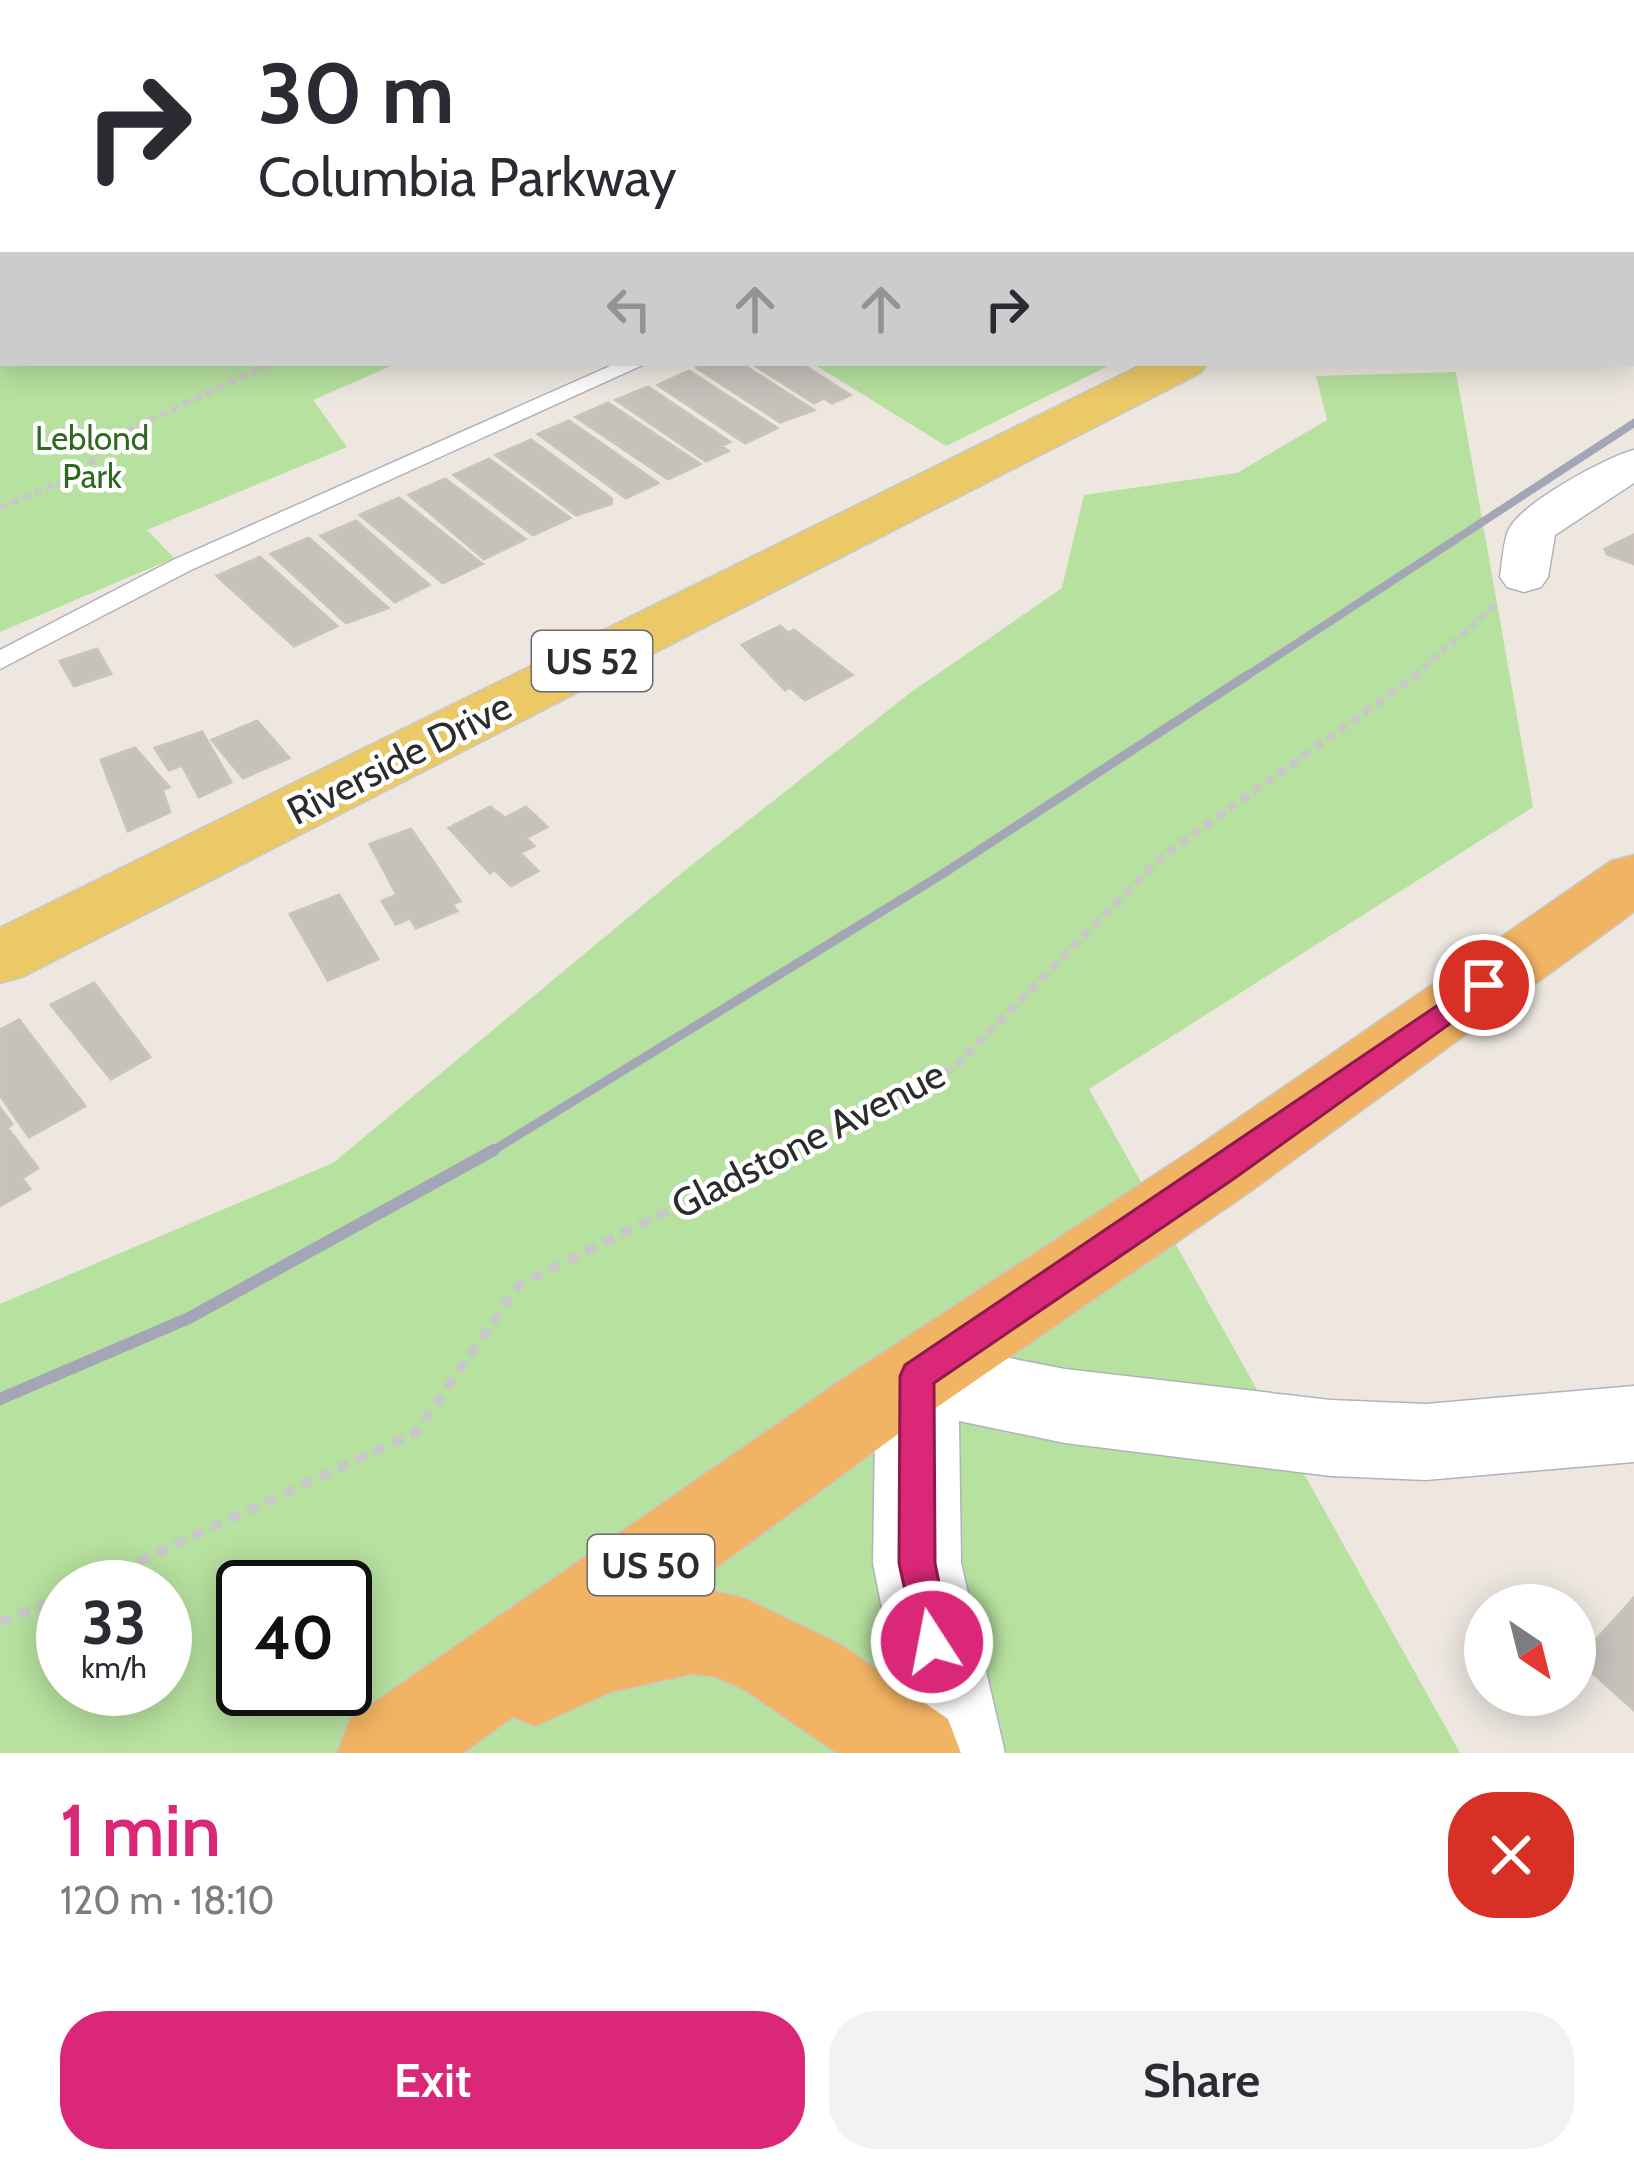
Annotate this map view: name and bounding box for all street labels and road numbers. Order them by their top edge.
road number: US 52 [532,631,652,691]
street label: Riverside Drive [279,681,519,835]
street label: Gladstone Avenue [663,1049,953,1229]
road number: US 50 [588,1535,714,1595]

